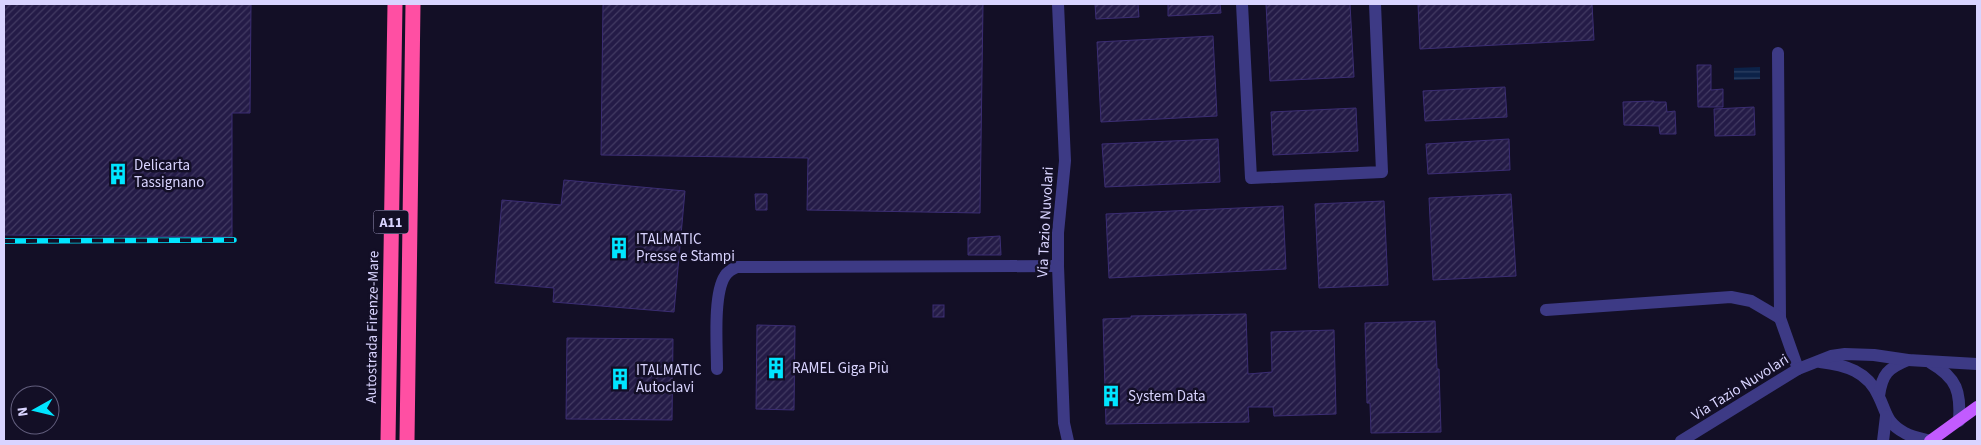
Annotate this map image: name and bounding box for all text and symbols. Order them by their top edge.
place label: Delicarta Tassignano [134,155,204,193]
building icon: Delicarta Tassignano [105,161,131,187]
street label: Via Tazio Nuvolari [1032,166,1059,278]
road number: A11 [374,210,408,233]
place label: ITALMATIC Presse e Stampi [636,229,735,267]
building icon: ITALMATIC Presse e Stampi [606,235,632,261]
street label: Autostrada Firenze-Mare [361,250,384,404]
street label: Via Tazio Nuvolari [1688,349,1793,426]
building icon: RAMEL Giga Più [763,355,789,381]
place label: RAMEL Giga Più [792,358,889,379]
place label: ITALMATIC Autoclavi [636,360,702,398]
building icon: ITALMATIC Autoclavi [607,366,633,392]
building icon: System Data [1098,383,1124,409]
north arrow [10,385,60,435]
place label: System Data [1128,386,1206,407]
text: N [13,406,34,418]

